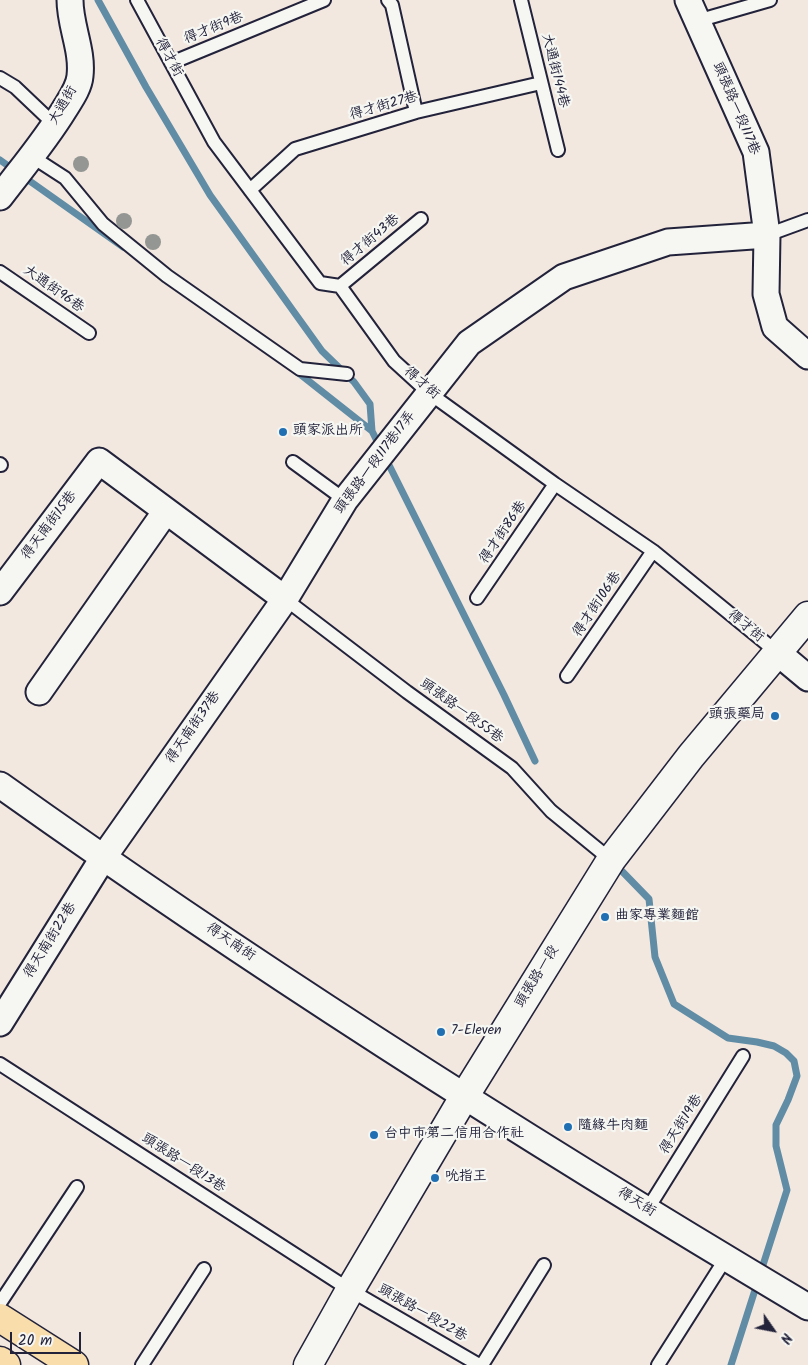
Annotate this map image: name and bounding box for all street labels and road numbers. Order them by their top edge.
street label: 得才街9巷 [182,9,246,49]
street label: 大通街144巷 [537,32,571,110]
street label: 得才街 [150,36,186,80]
street label: 頭張路一段117巷 [708,60,762,158]
street label: 大通街 [46,84,82,128]
street label: 得才街27巷 [348,89,420,125]
street label: 得才街43巷 [338,212,404,270]
street label: 大通街96巷 [19,263,87,317]
street label: 得才街 [400,364,442,404]
street label: 頭張路一段117巷17弄 [332,408,420,518]
street label: 得天南街15巷 [19,488,81,564]
street label: 得才街86巷 [477,498,531,568]
street label: 得才街106巷 [570,569,626,641]
street label: 得才街 [723,607,767,647]
street label: 頭張路一段55巷 [416,676,506,748]
street label: 得天南街37巷 [163,689,225,767]
street label: 得天南街22巷 [21,900,81,982]
street label: 得天南街 [202,920,258,966]
street label: 頭張路一段 [512,943,564,1011]
street label: 得天街19巷 [657,1092,707,1158]
street label: 頭張路一段13巷 [138,1131,228,1197]
street label: 得天街 [614,1185,658,1221]
street label: 頭張路一段22巷 [374,1282,470,1346]

